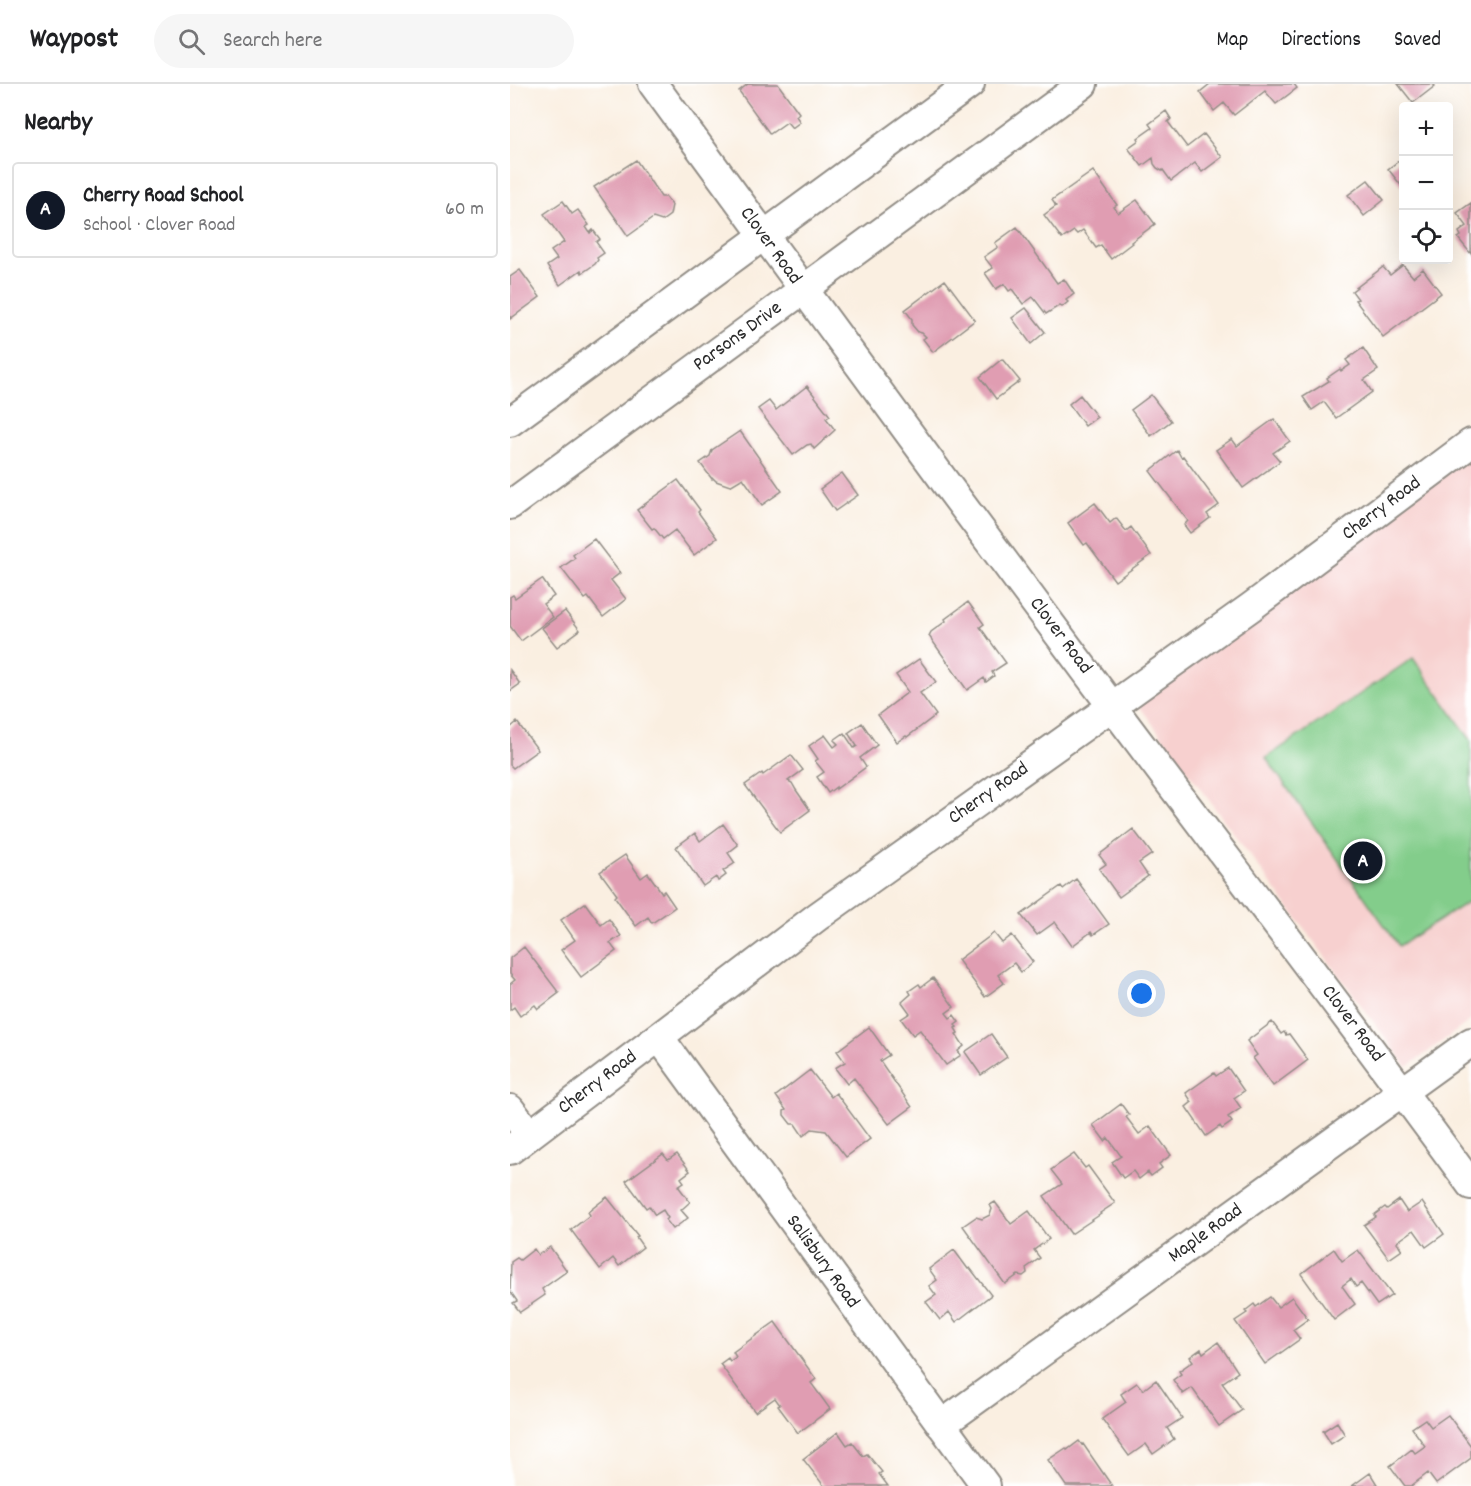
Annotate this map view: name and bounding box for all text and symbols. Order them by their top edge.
search box [154,14,574,68]
text: Waypost [30,21,118,61]
icon: search [175,25,208,58]
text: Search here [223,26,322,57]
text: Map [1217,26,1248,56]
text: Directions [1281,26,1361,56]
text: Saved [1394,26,1441,56]
map controls [1399,102,1453,264]
button: + [1399,102,1453,156]
text: Nearby [24,105,92,142]
button: − [1399,156,1453,210]
text: Cherry Road School [83,181,244,212]
text: A [40,196,51,224]
text: 60 m [445,196,484,224]
street label: Clover Road [732,201,808,291]
button: locate [1399,210,1453,264]
text: School · Clover Road [83,212,235,240]
street label: Parsons Drive [688,295,788,379]
street label: Cherry Road [1337,470,1427,548]
street label: Clover Road [1022,592,1098,680]
street label: Cherry Road [943,756,1035,832]
pin: A [1344,838,1382,884]
your location [1127,979,1156,1008]
street label: Clover Road [1314,980,1390,1068]
street label: Cherry Road [553,1044,643,1122]
street label: Maple Road [1163,1197,1249,1271]
street label: Salisbury Road [778,1209,866,1315]

